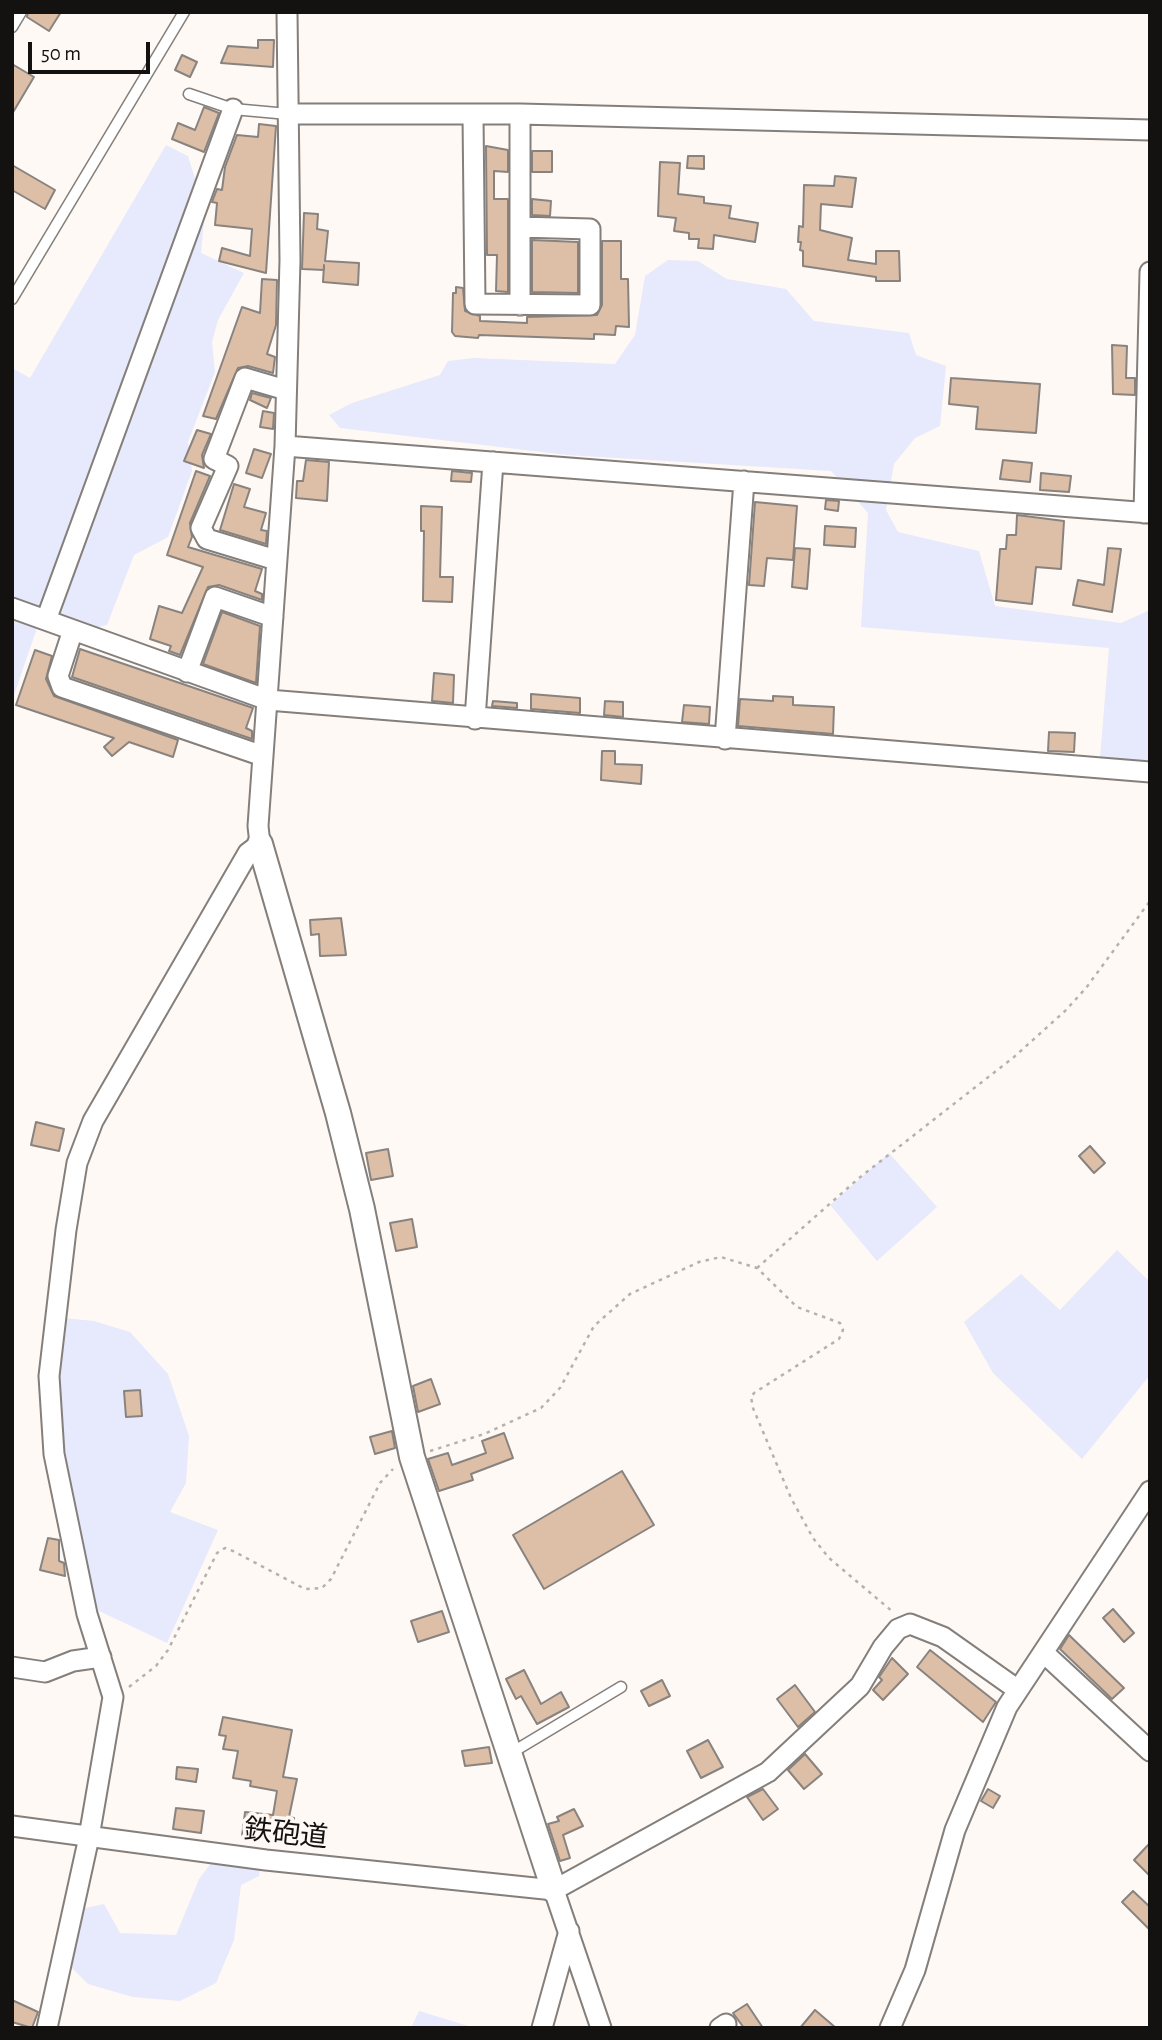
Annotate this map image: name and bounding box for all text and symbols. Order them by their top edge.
scale bar [32,28,154,72]
text: 50 m [41,43,81,64]
street label: 鉄砲道 [242,1813,330,1855]

